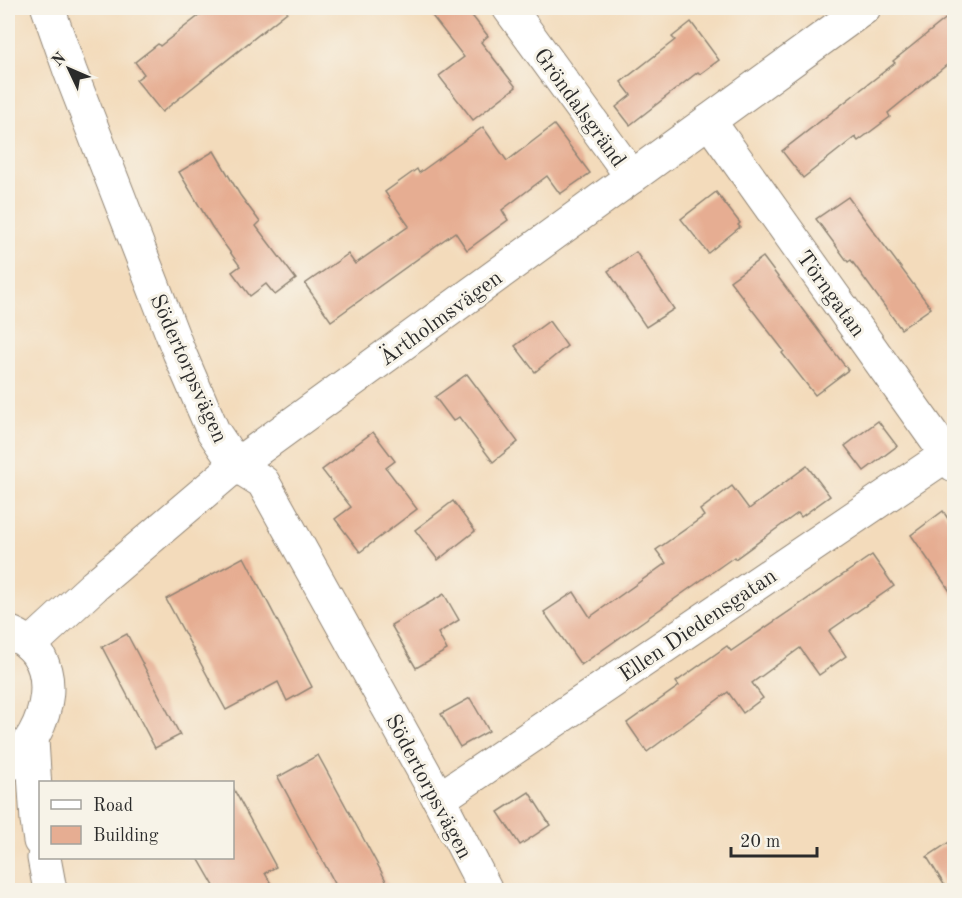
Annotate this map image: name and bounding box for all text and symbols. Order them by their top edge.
north arrow [39,39,99,99]
street label: Gröndalsgränd [529,45,630,172]
text: N [50,49,70,70]
street label: Törngatan [792,247,869,341]
street label: Ärtholmsvägen [374,264,507,370]
street label: Södertorpsvägen [146,291,231,447]
street label: Ellen Diedensgatan [615,565,781,686]
street label: Södertorpsvägen [381,711,476,863]
legend [39,781,234,859]
text: Road [93,797,133,815]
scale bar [731,820,816,858]
text: Building [93,827,159,845]
text: 20 m [740,833,780,851]

